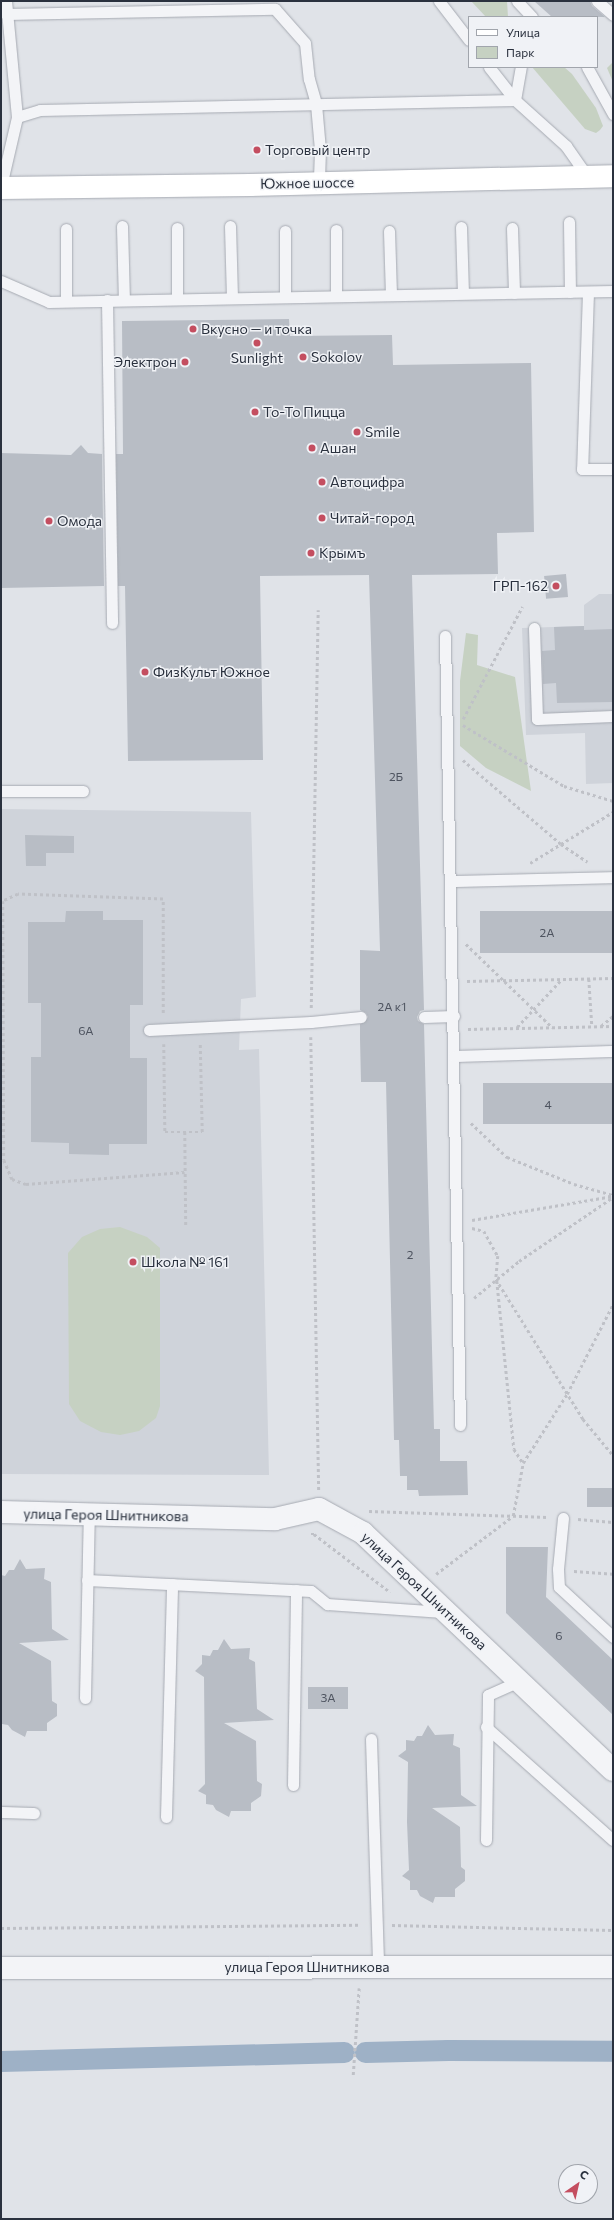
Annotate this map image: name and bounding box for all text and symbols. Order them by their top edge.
legend [468,16,598,68]
text: Улица [506,25,540,39]
text: Парк [506,45,535,59]
place label: Торговый центр [265,142,370,158]
marker: Торговый центр [252,145,262,155]
street label: Южное шоссе [260,174,354,192]
place label: Вкусно — и точка [201,321,312,337]
marker: Вкусно — и точка [188,324,198,334]
marker: Sunlight [252,338,262,348]
place label: Sokolov [311,349,362,365]
place label: Sunlight [231,350,283,366]
marker: Sokolov [298,352,308,362]
place label: Электрон [114,354,177,370]
marker: Электрон [180,357,190,367]
place label: То-То Пицца [263,404,345,420]
marker: То-То Пицца [250,407,260,417]
place label: Smile [365,424,400,440]
marker: Smile [352,427,362,437]
place label: Ашан [320,440,357,456]
marker: Ашан [307,443,317,453]
place label: Автоцифра [330,474,405,490]
marker: Автоцифра [317,477,327,487]
place label: Читай-город [330,510,414,526]
place label: Омода [57,513,102,529]
marker: Читай-город [317,513,327,523]
marker: Омода [44,516,54,526]
place label: Крымъ [319,545,365,561]
marker: Крымъ [306,548,316,558]
place label: ГРП-162 [493,578,548,594]
marker: ГРП-162 [551,581,561,591]
place label: ФизКульт Южное [153,664,270,680]
marker: ФизКульт Южное [140,667,150,677]
house number: 2Б [389,770,403,784]
house number: 2А [540,926,554,940]
house number: 2А к1 [378,1000,406,1014]
house number: 6А [78,1024,94,1038]
house number: 4 [544,1098,552,1112]
house number: 2 [407,1248,413,1262]
place label: Школа № 161 [141,1254,229,1270]
marker: Школа № 161 [128,1257,138,1267]
street label: улица Героя Шнитникова [23,1505,189,1525]
street label: улица Героя Шнитникова [358,1529,490,1653]
house number: 6 [555,1629,563,1643]
house number: 3А [321,1691,335,1705]
street label: улица Героя Шнитникова [224,1959,390,1975]
north arrow [558,2164,598,2204]
text: С [578,2167,591,2182]

